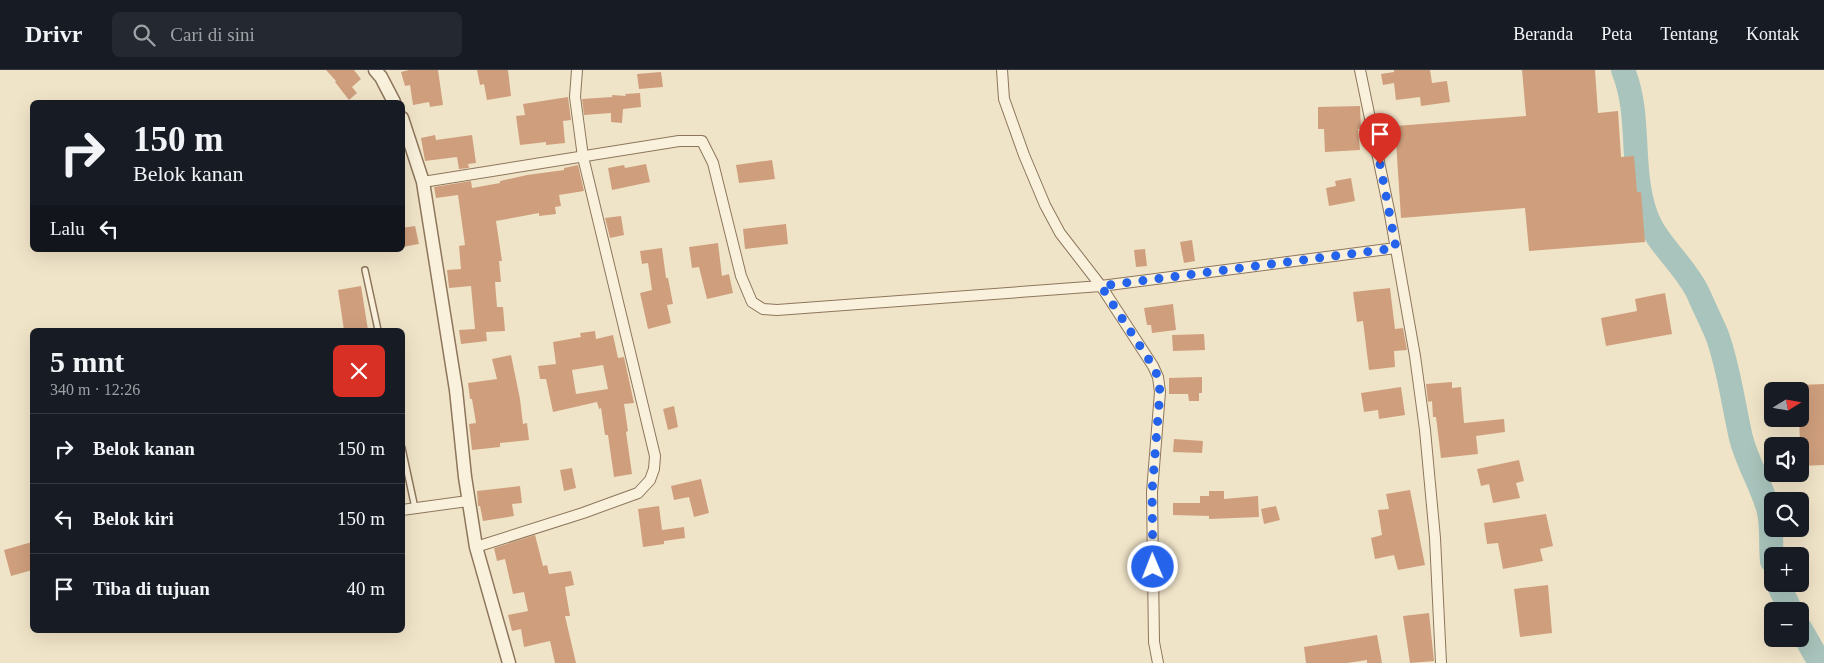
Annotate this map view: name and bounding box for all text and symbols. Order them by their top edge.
search box [112,12,462,57]
text: Drivr [25,21,82,47]
icon: search [130,21,158,49]
text: Cari di sini [170,24,255,45]
text: Beranda [1513,24,1573,44]
text: Peta [1601,24,1632,44]
text: Tentang [1660,24,1718,44]
text: Kontak [1746,24,1799,44]
pin [1359,113,1401,164]
icon: right [50,120,115,185]
text: 150 m [133,120,223,159]
icon: arrive [1366,120,1394,148]
text: Belok kanan [133,161,244,186]
icon: left [95,215,123,243]
text: Lalu [50,218,85,239]
text: 5 mnt [50,345,124,378]
button: close [333,345,385,397]
text: 340 m · 12:26 [50,381,140,398]
north arrow [1764,382,1809,428]
map controls [1764,382,1809,647]
icon: right [50,435,78,463]
button: sound [1764,437,1809,482]
text: Belok kanan [93,438,195,459]
text: 150 m [337,438,385,459]
button: search [1764,492,1809,537]
icon: left [50,505,78,533]
text: Belok kiri [93,508,174,529]
text: 150 m [337,508,385,529]
position arrow [1126,540,1178,592]
button: + [1764,547,1809,592]
icon: arrive [50,575,78,603]
text: Tiba di tujuan [93,578,210,599]
text: 40 m [346,578,385,599]
button: − [1764,602,1809,647]

